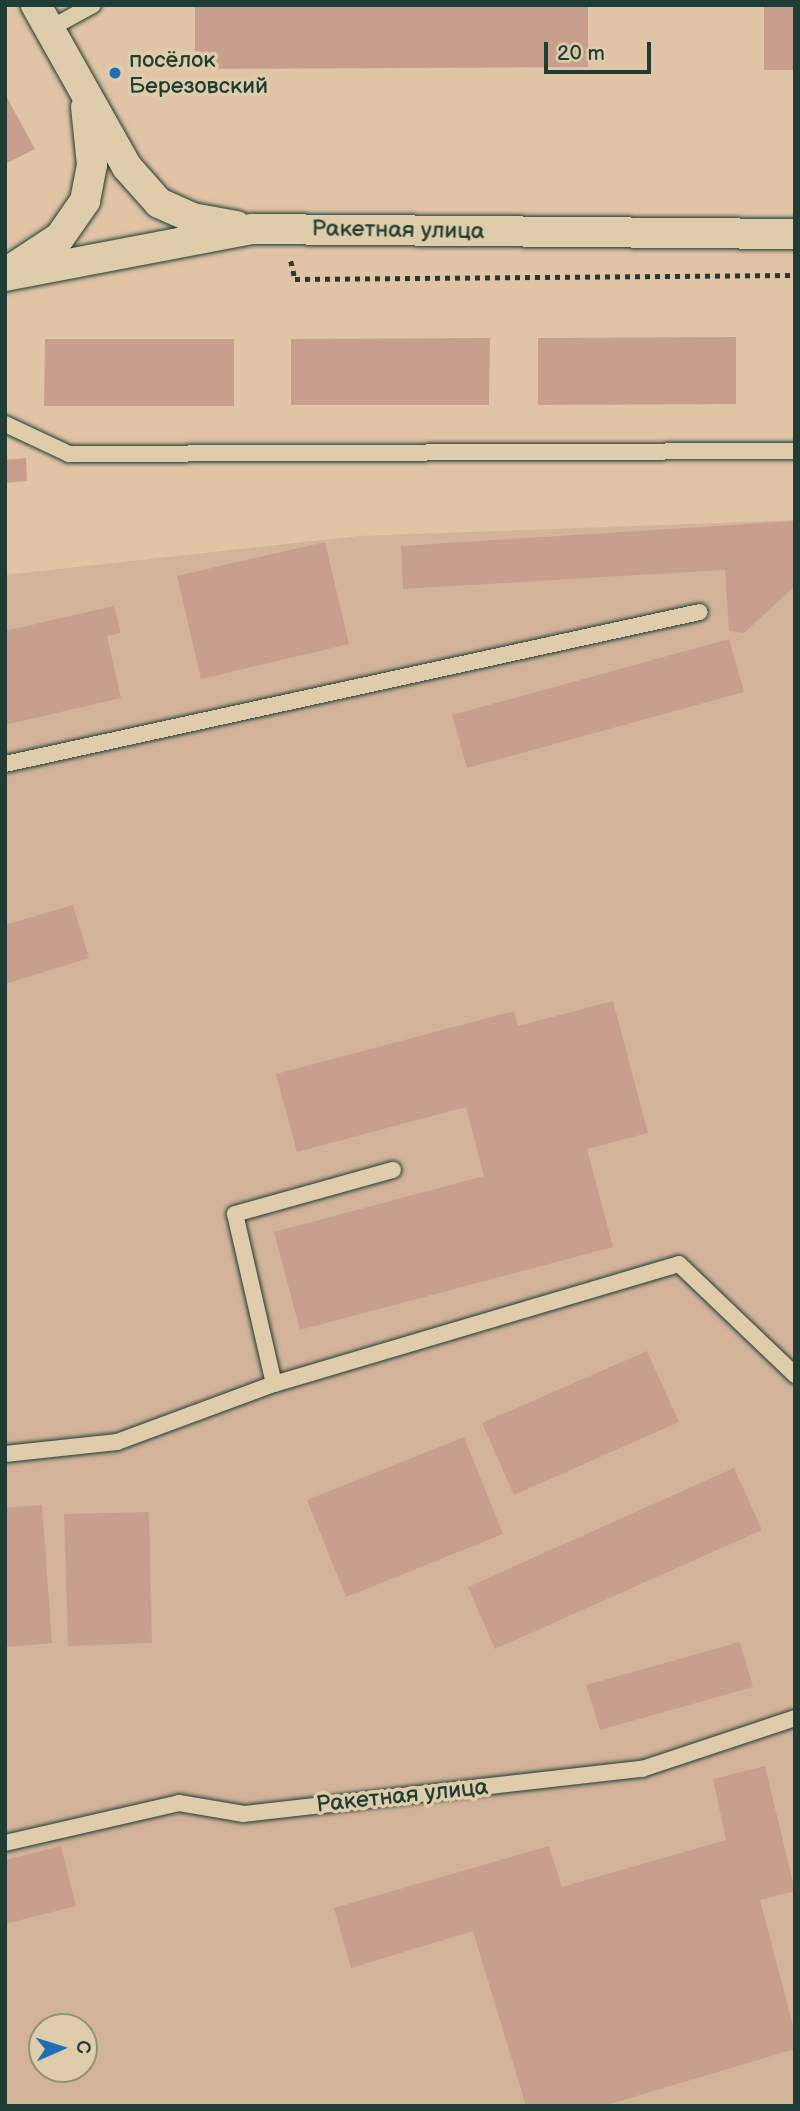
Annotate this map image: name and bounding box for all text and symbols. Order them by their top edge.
scale bar [548,28,655,72]
text: 20 m [557,41,605,66]
place label: посёлок Березовский [129,46,268,100]
marker: посёлок Березовский [107,65,123,81]
street label: Ракетная улица [311,215,485,245]
street label: Ракетная улица [314,1773,490,1819]
north arrow [28,2013,98,2083]
text: С [71,2040,94,2054]

